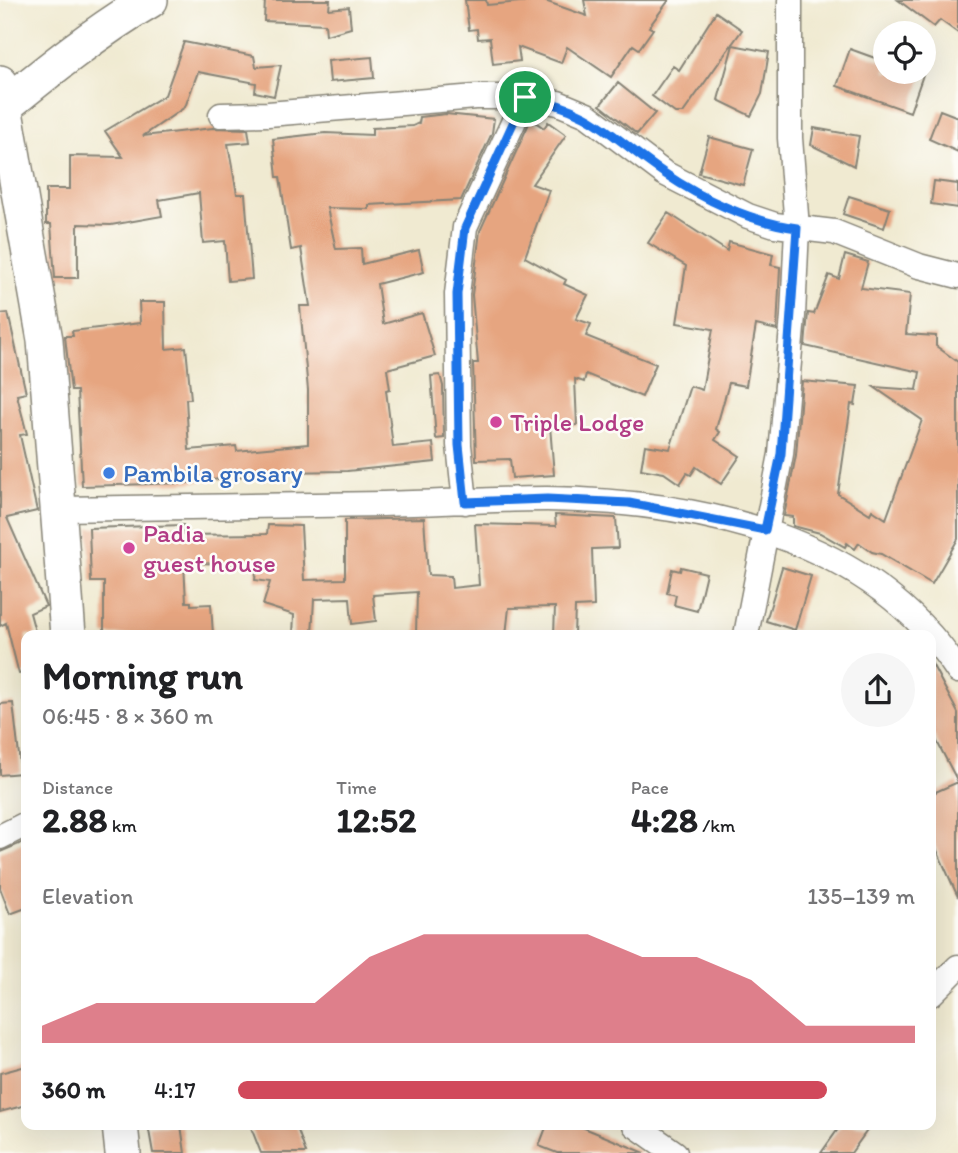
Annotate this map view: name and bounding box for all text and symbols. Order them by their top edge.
map controls [873,21,936,84]
button: locate [873,21,936,84]
pin [495,67,555,127]
icon: arrive [506,78,544,116]
place label: Triple Lodge [510,406,644,438]
marker: Triple Lodge [488,414,504,430]
place label: Pambila grosary [123,457,303,489]
marker: Pambila grosary [101,465,117,481]
place label: Padia guest house [143,517,276,579]
marker: Padia guest house [121,540,137,556]
text: Morning run [42,653,243,699]
button: share [841,653,915,727]
text: 06:45 · 8 × 360 m [42,702,213,730]
text: Distance [42,776,113,799]
text: Time [336,776,377,799]
text: Pace [631,776,669,799]
text: 2.88 [42,799,107,841]
text: 12:52 [336,799,416,841]
text: 4:28 [631,799,698,841]
text: km [107,814,137,837]
text: /km [698,814,735,837]
text: Elevation [42,882,133,910]
text: 135–139 m [807,882,915,910]
text: 360 m [42,1076,105,1104]
text: 4:17 [154,1076,196,1104]

